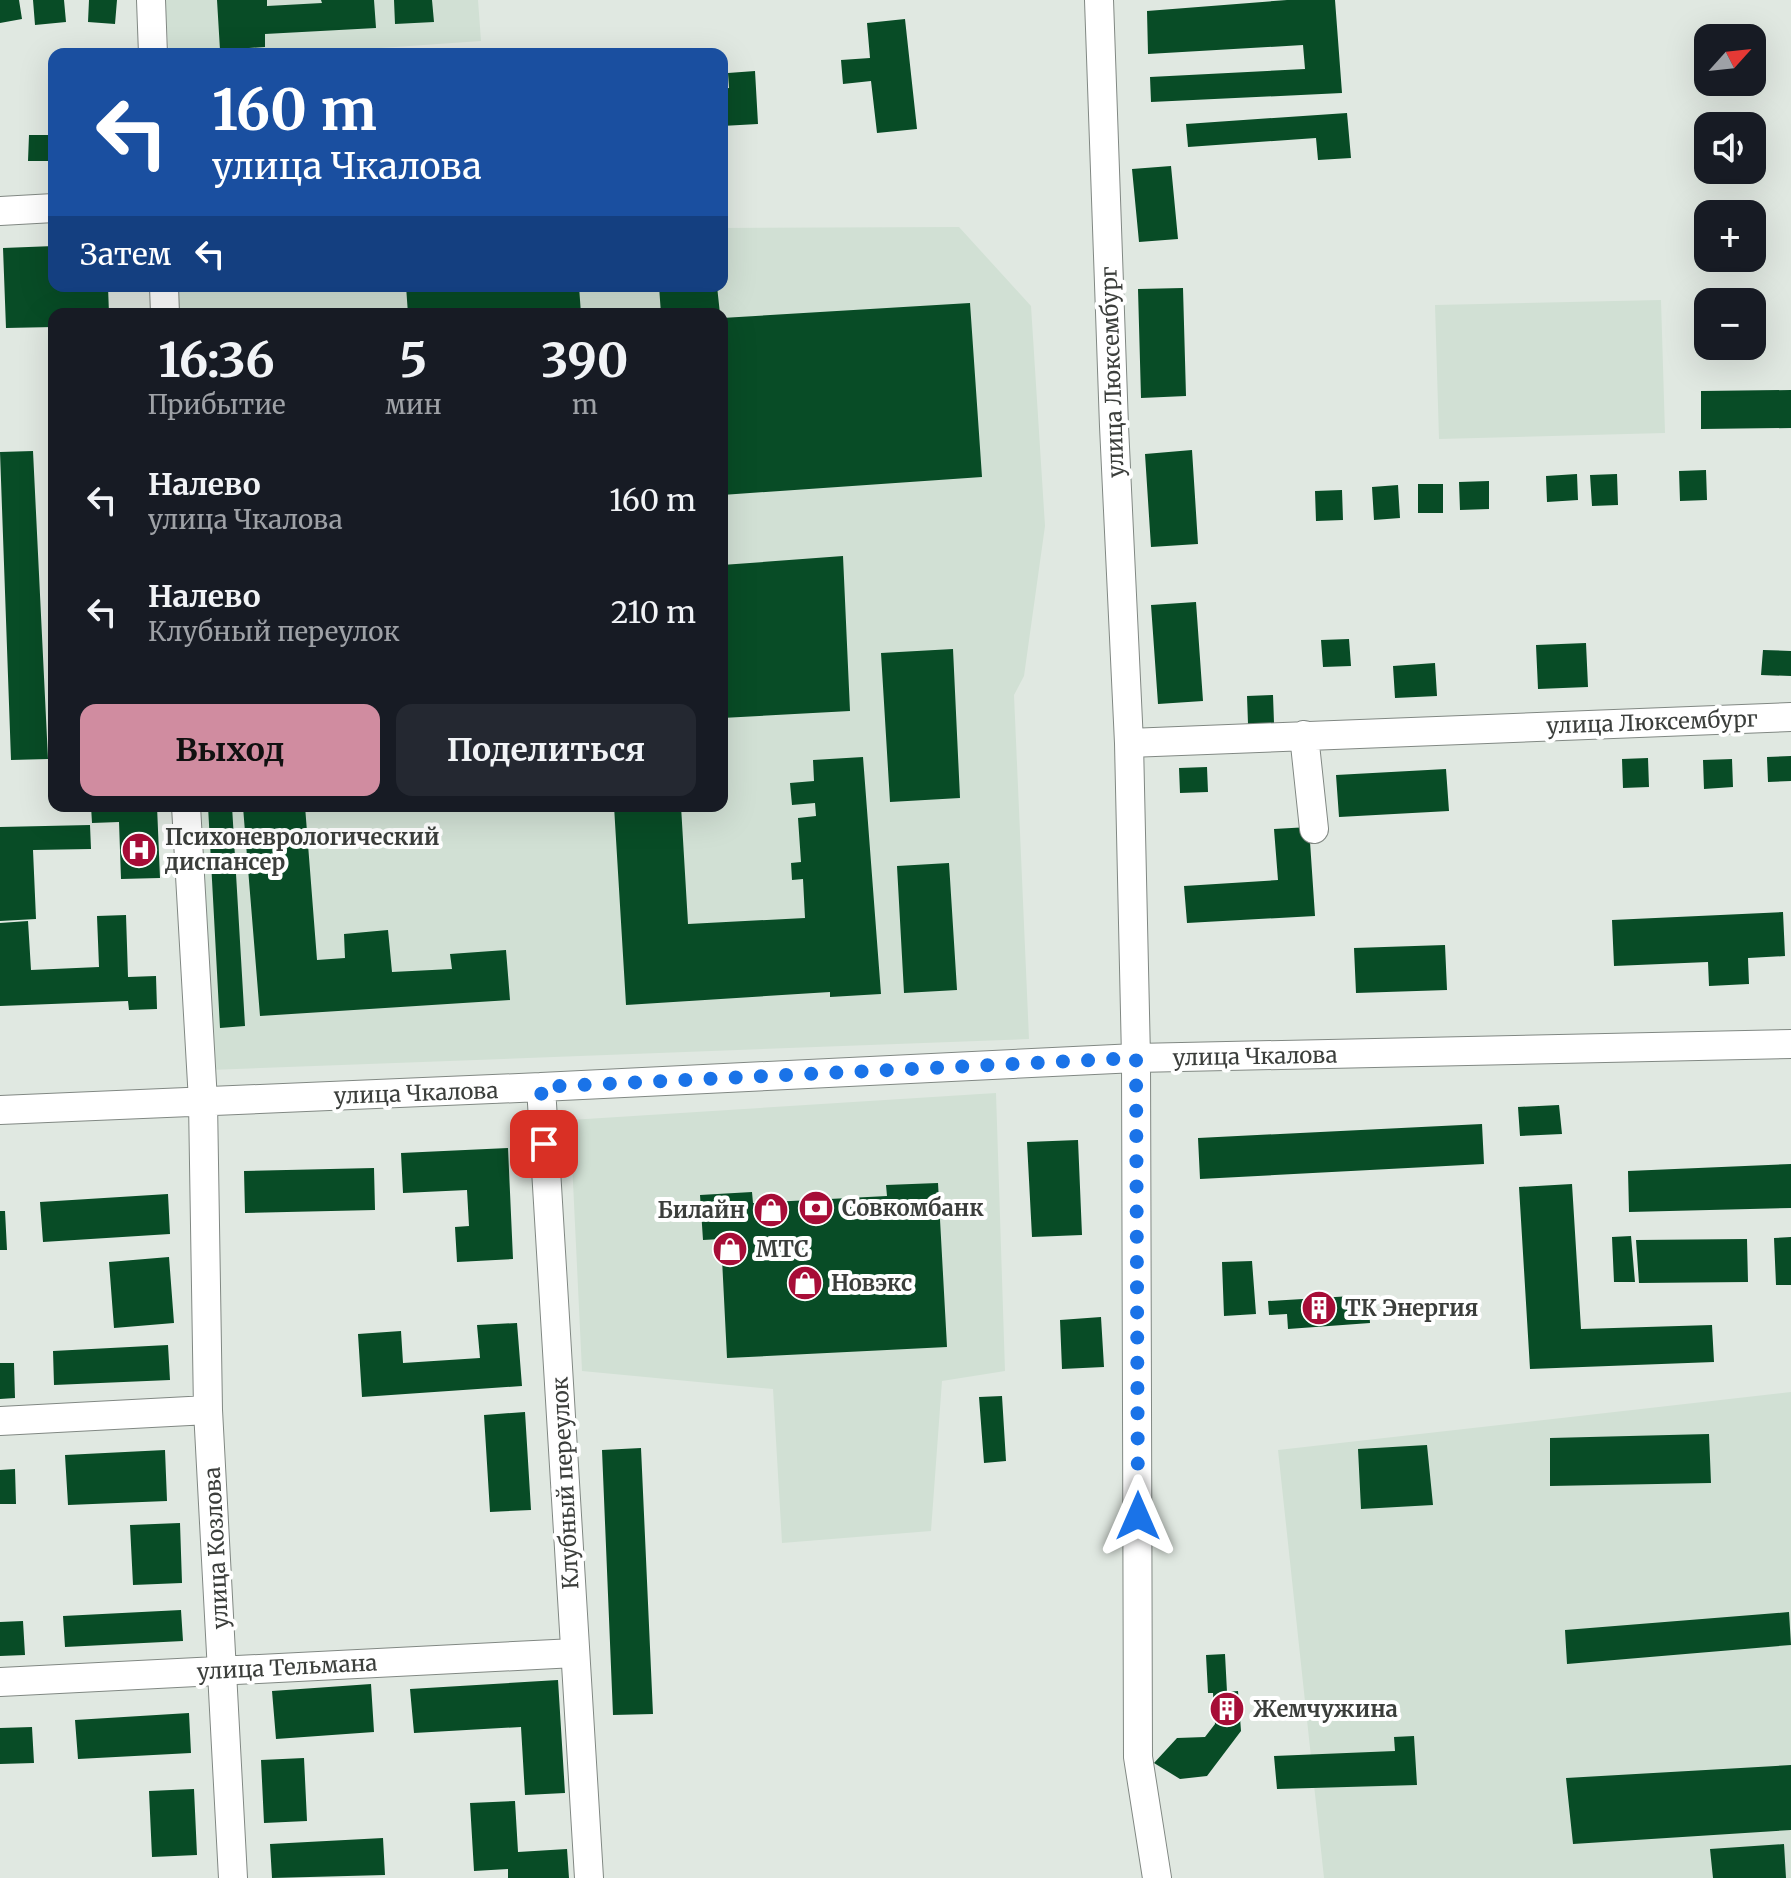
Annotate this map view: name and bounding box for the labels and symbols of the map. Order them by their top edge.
north arrow [1694,24,1766,96]
street label: улица Люксембург [1094,266,1130,478]
street label: улица Люксембург [1546,704,1758,740]
place label: Психоневрологический диспансер [164,823,439,876]
hospital icon: Психоневрологический диспансер [120,831,158,869]
street label: улица Чкалова [1172,1041,1338,1071]
street label: улица Чкалова [333,1076,499,1110]
pin [510,1110,578,1178]
bank icon: Совкомбанк [797,1189,835,1227]
shop icon: Билайн [752,1191,790,1229]
place label: Совкомбанк [842,1194,984,1222]
place label: Билайн [658,1196,745,1224]
shop icon: МТС [711,1230,749,1268]
place label: МТС [756,1235,809,1263]
shop icon: Новэкс [786,1264,824,1302]
place label: Новэкс [831,1269,912,1297]
building icon: ТК Энергия [1300,1289,1338,1327]
place label: ТК Энергия [1345,1294,1478,1322]
street label: Клубный переулок [545,1376,585,1590]
street label: улица Козлова [198,1466,234,1630]
position arrow [1096,1474,1180,1558]
street label: улица Тельмана [196,1648,378,1686]
building icon: Жемчужина [1208,1690,1246,1728]
place label: Жемчужина [1253,1695,1398,1723]

